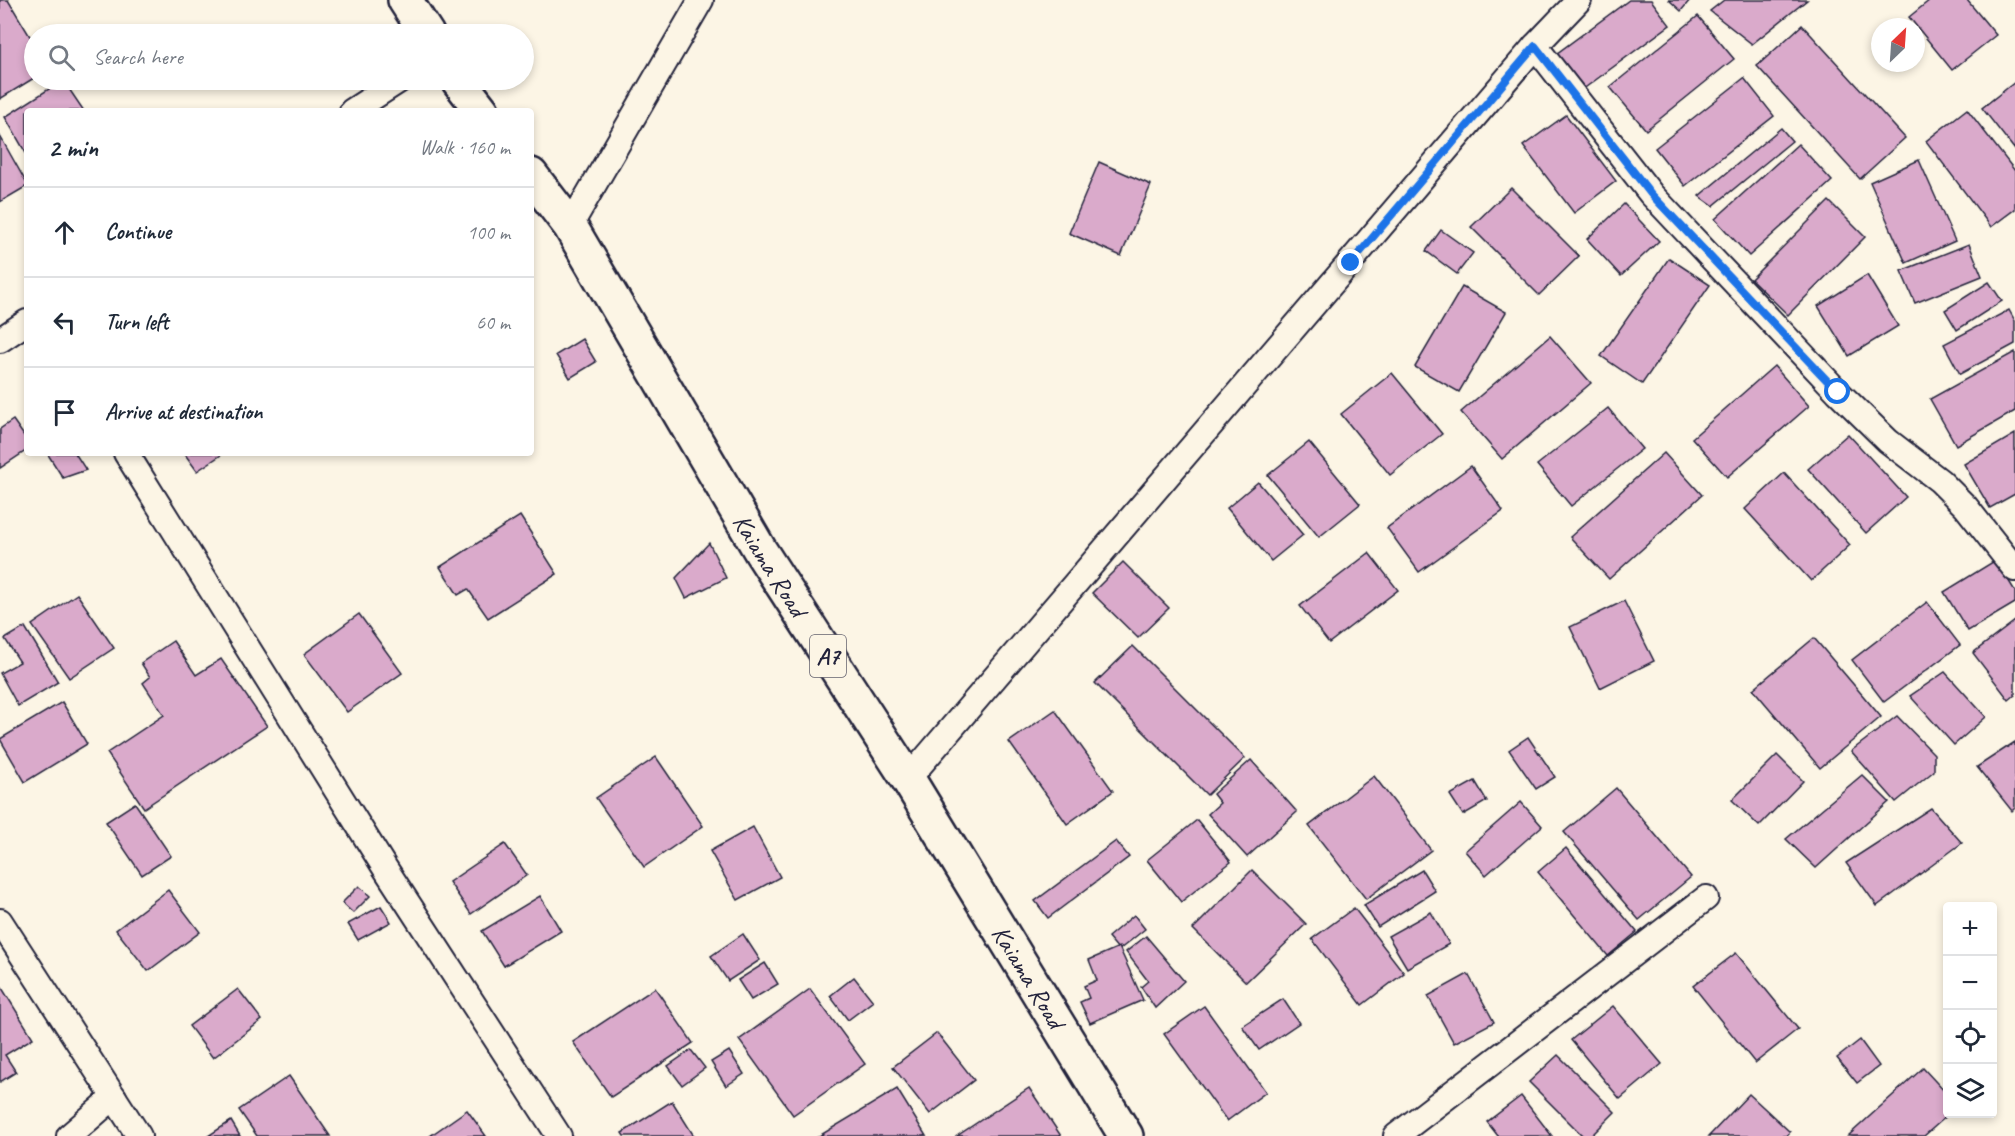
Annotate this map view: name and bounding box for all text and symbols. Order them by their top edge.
north arrow [1871,18,1925,72]
search box [24,24,534,90]
icon: search [45,41,78,74]
text: Search here [93,43,183,71]
text: 2 min [48,131,98,164]
text: Walk · 160 m [420,135,510,160]
icon: ahead [48,216,81,249]
text: Continue [105,218,171,246]
text: 100 m [467,220,510,245]
route end [1337,249,1363,275]
icon: left [48,306,81,339]
text: Turn left [105,308,169,336]
text: 60 m [476,310,510,335]
route start [1824,378,1850,404]
icon: arrive [48,396,81,429]
text: Arrive at destination [105,398,262,426]
street label: Kaiama Road [725,508,816,626]
road number: A7 [810,635,846,677]
map controls [1943,902,1997,1118]
button: + [1943,902,1997,956]
street label: Kaiama Road [984,919,1074,1038]
button: − [1943,956,1997,1010]
button: locate [1943,1010,1997,1064]
button: layers [1943,1064,1997,1118]

